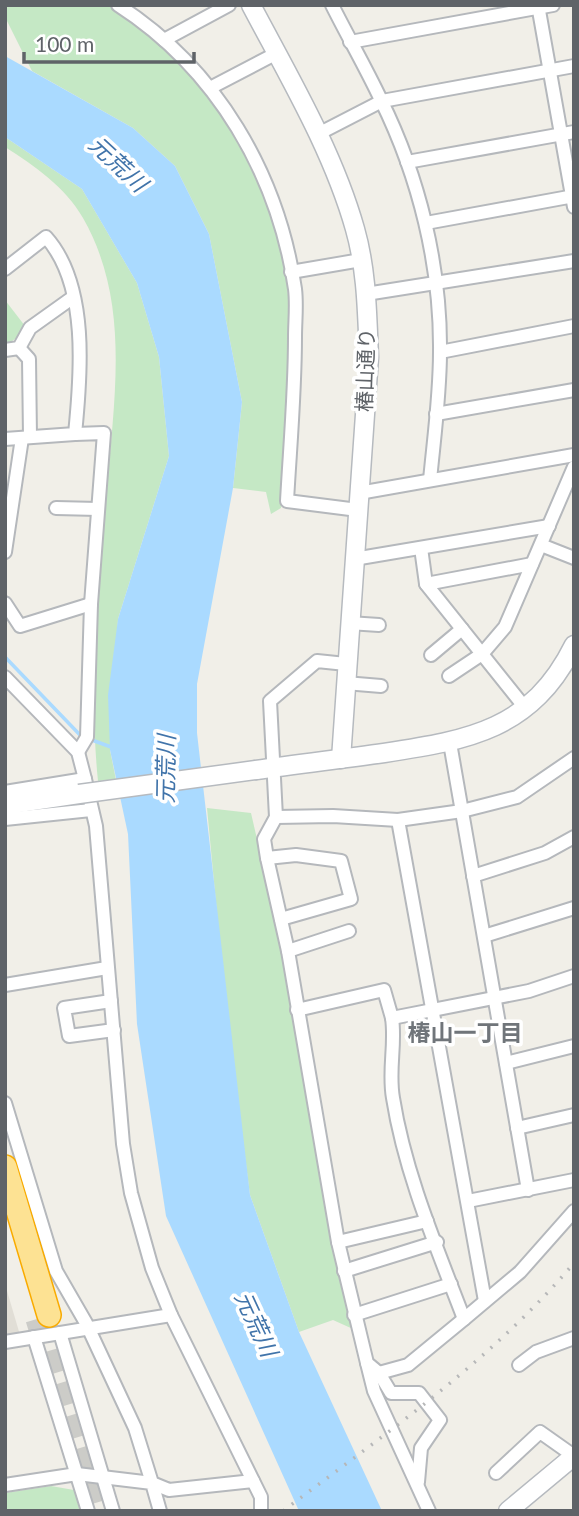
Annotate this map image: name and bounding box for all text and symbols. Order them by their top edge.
scale bar [24,21,194,65]
text: 100 m [35,31,94,56]
water label: 元荒川 [84,130,156,199]
street label: 椿山通り [351,328,378,412]
water label: 元荒川 [150,731,180,804]
district label: 椿山一丁目 [408,1018,523,1046]
water label: 元荒川 [230,1286,285,1363]

